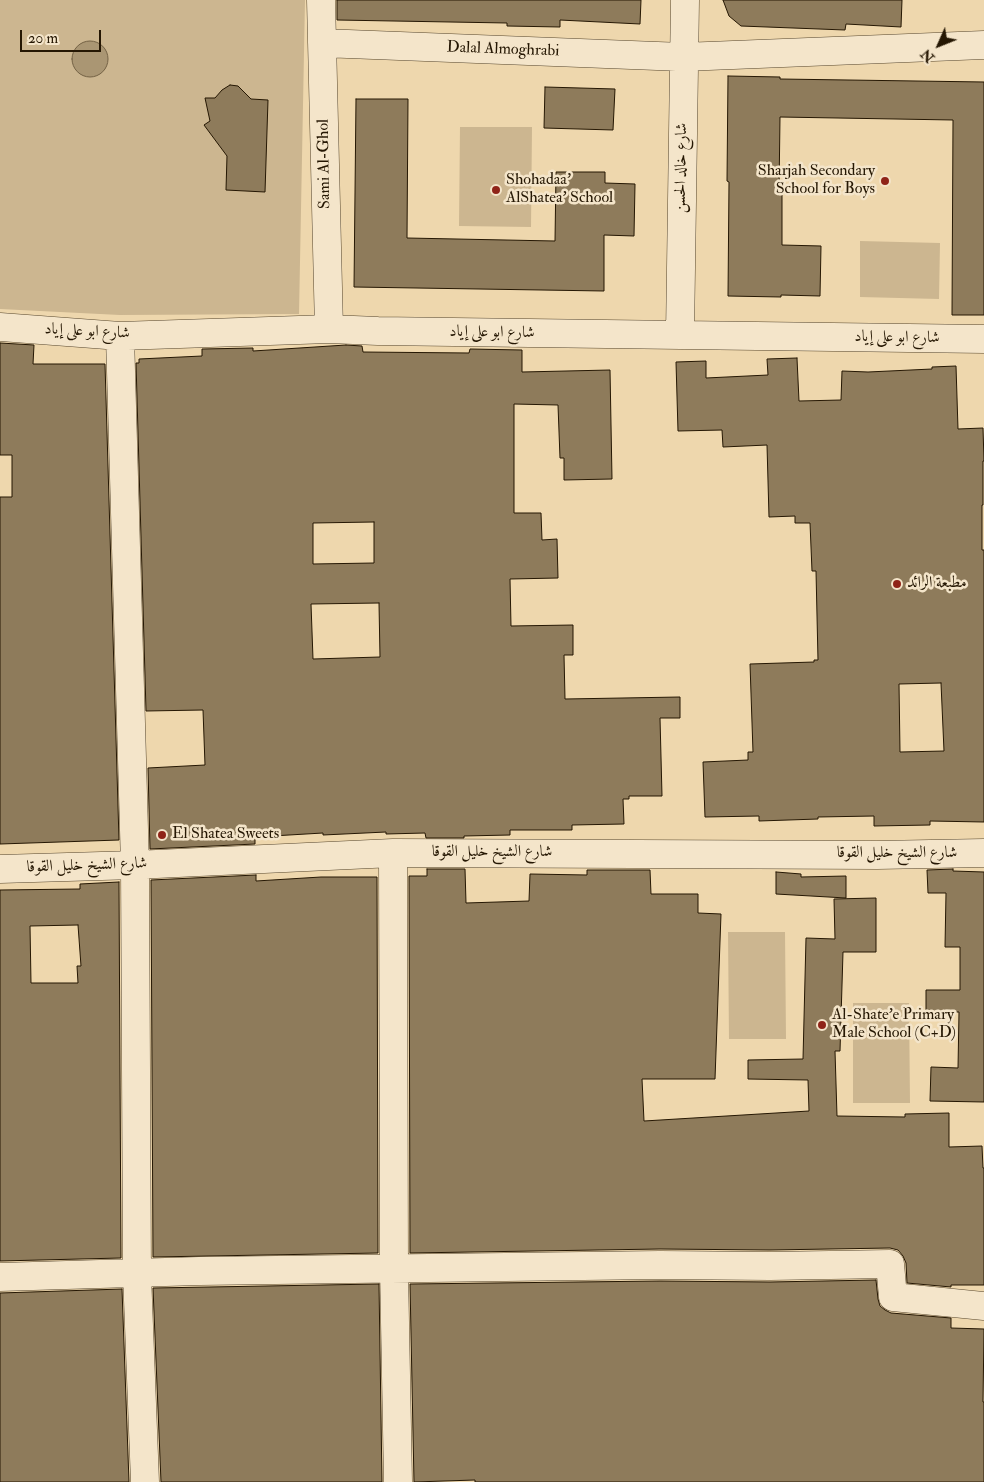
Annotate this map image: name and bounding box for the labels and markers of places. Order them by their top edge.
place label: Sharjah Secondary School for Boys [758,162,875,200]
place label: Shohadaa' AlShatea' School [506,171,613,209]
marker: Sharjah Secondary School for Boys [879,175,891,187]
marker: Shohadaa' AlShatea' School [490,184,502,196]
place label: مطبعة الرائد [907,574,967,594]
marker: مطبعة الرائد [891,578,903,590]
place label: El Shatea Sweets [172,825,279,845]
marker: El Shatea Sweets [156,829,168,841]
place label: Al-Shate'e Primary Male School (C+D) [832,1006,956,1044]
marker: Al-Shate'e Primary Male School (C+D) [816,1019,828,1031]

